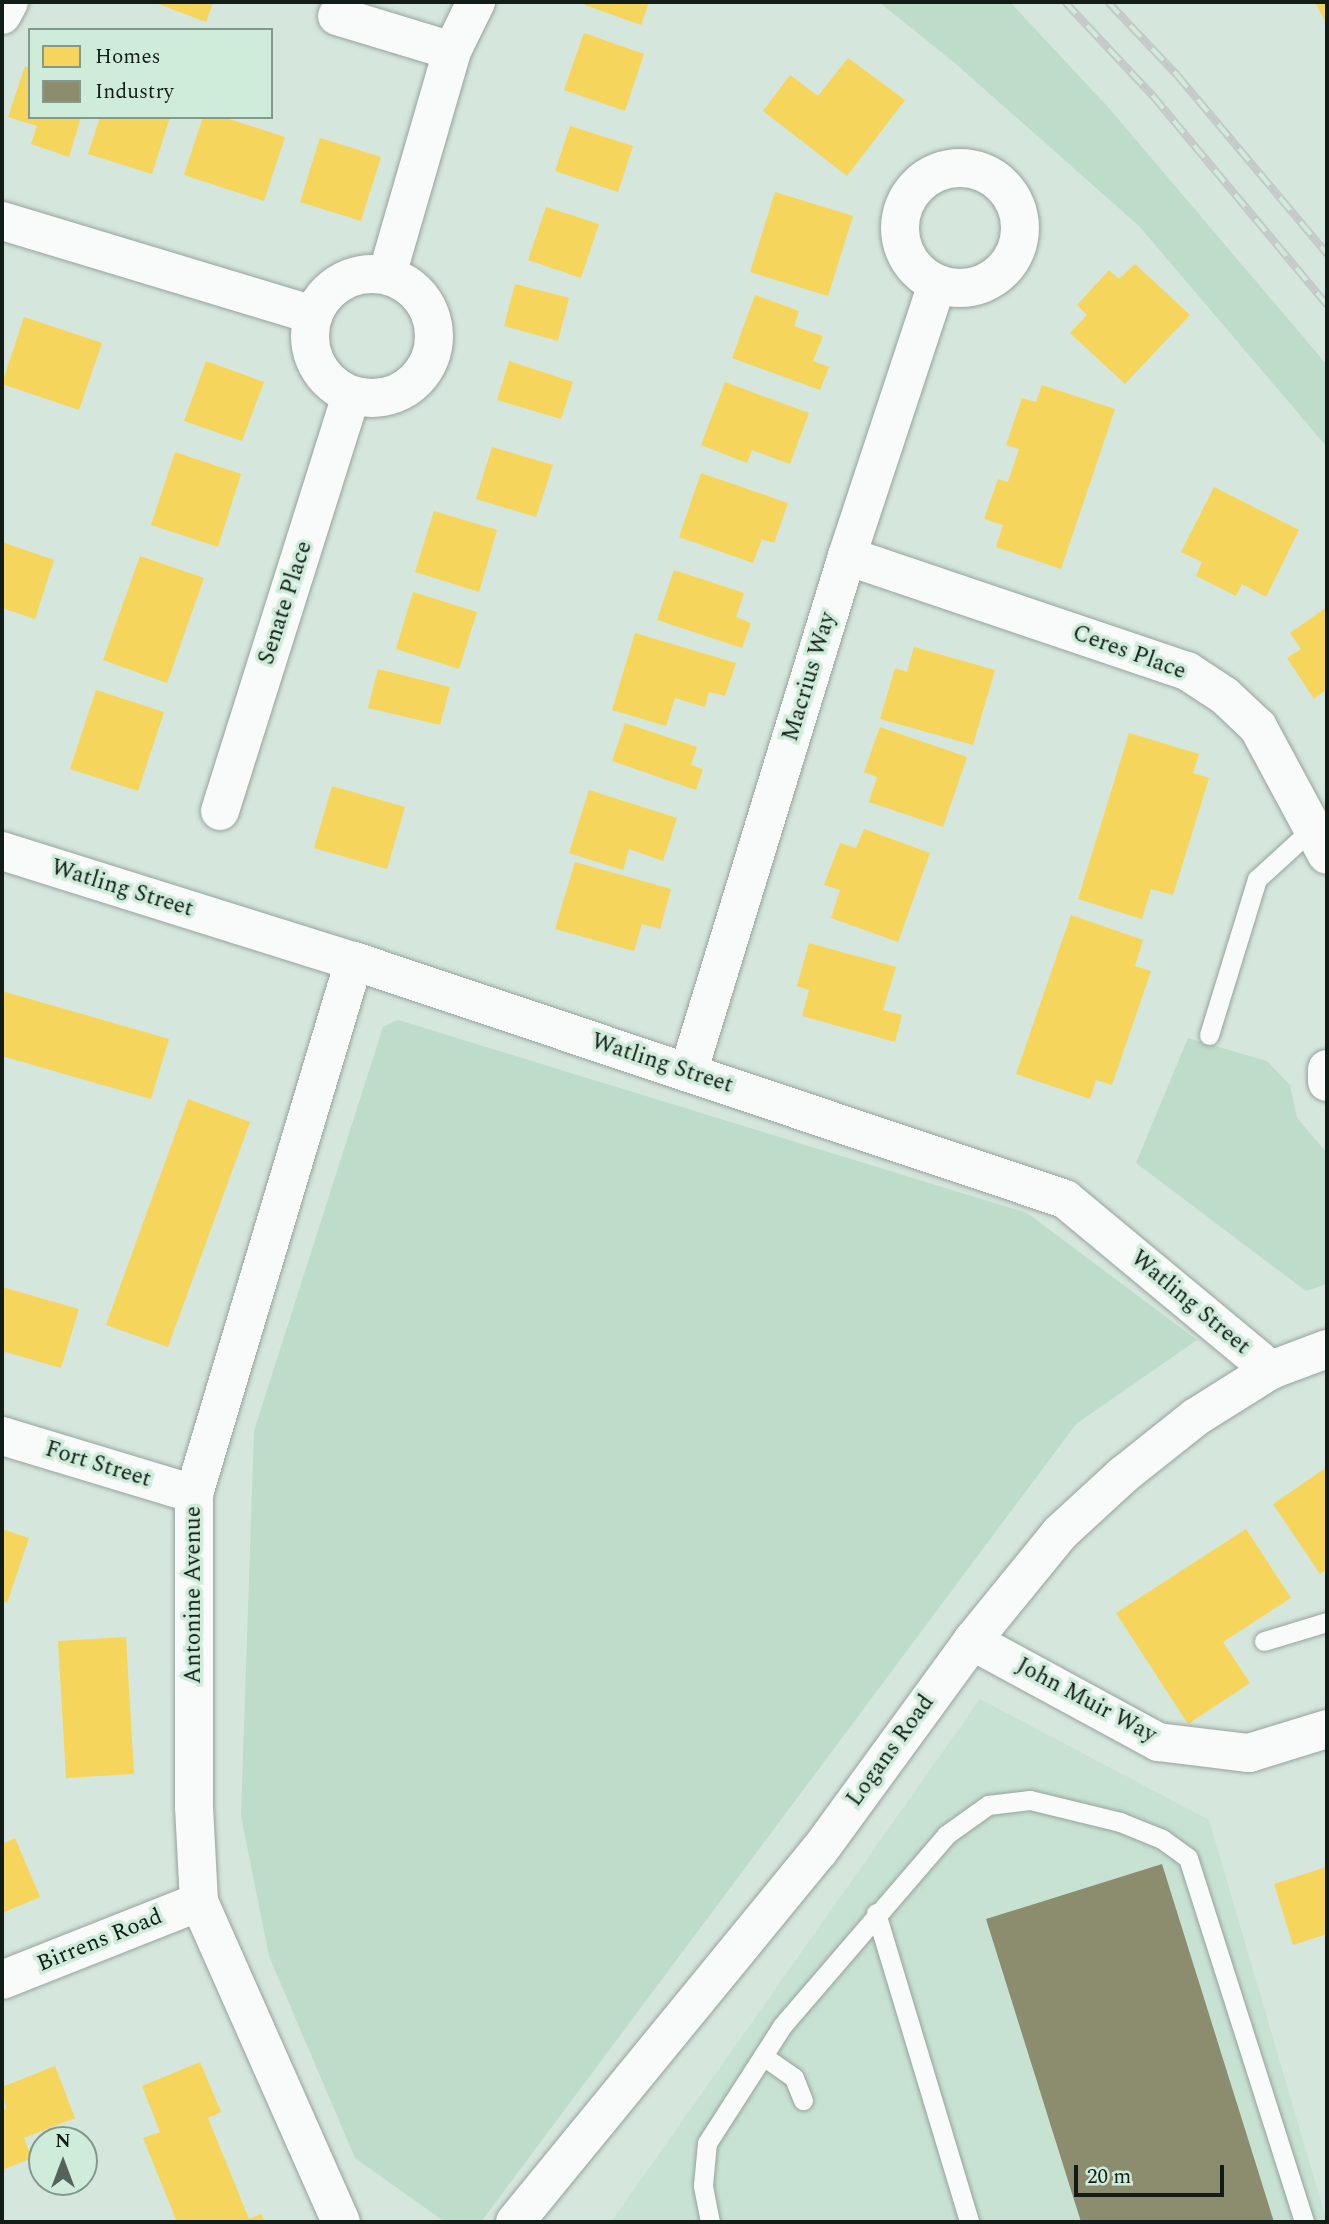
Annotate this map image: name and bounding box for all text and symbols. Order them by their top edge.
legend [28,28,273,119]
text: Homes [95,41,161,73]
text: Industry [95,76,174,108]
street label: Senate Place [253,538,319,668]
street label: Macrius Way [777,609,843,745]
street label: Ceres Place [1069,620,1189,686]
street label: Watling Street [47,854,197,924]
street label: Watling Street [588,1028,736,1100]
street label: Watling Street [1125,1245,1255,1361]
street label: Fort Street [42,1436,154,1494]
street label: Antonine Avenue [180,1506,208,1684]
street label: John Muir Way [1011,1652,1161,1750]
street label: Logans Road [841,1690,941,1812]
street label: Birrens Road [33,1903,167,1979]
north arrow [28,2126,98,2196]
text: N [55,2127,71,2156]
scale bar [1077,2150,1228,2194]
text: 20 m [1087,2161,1131,2193]

